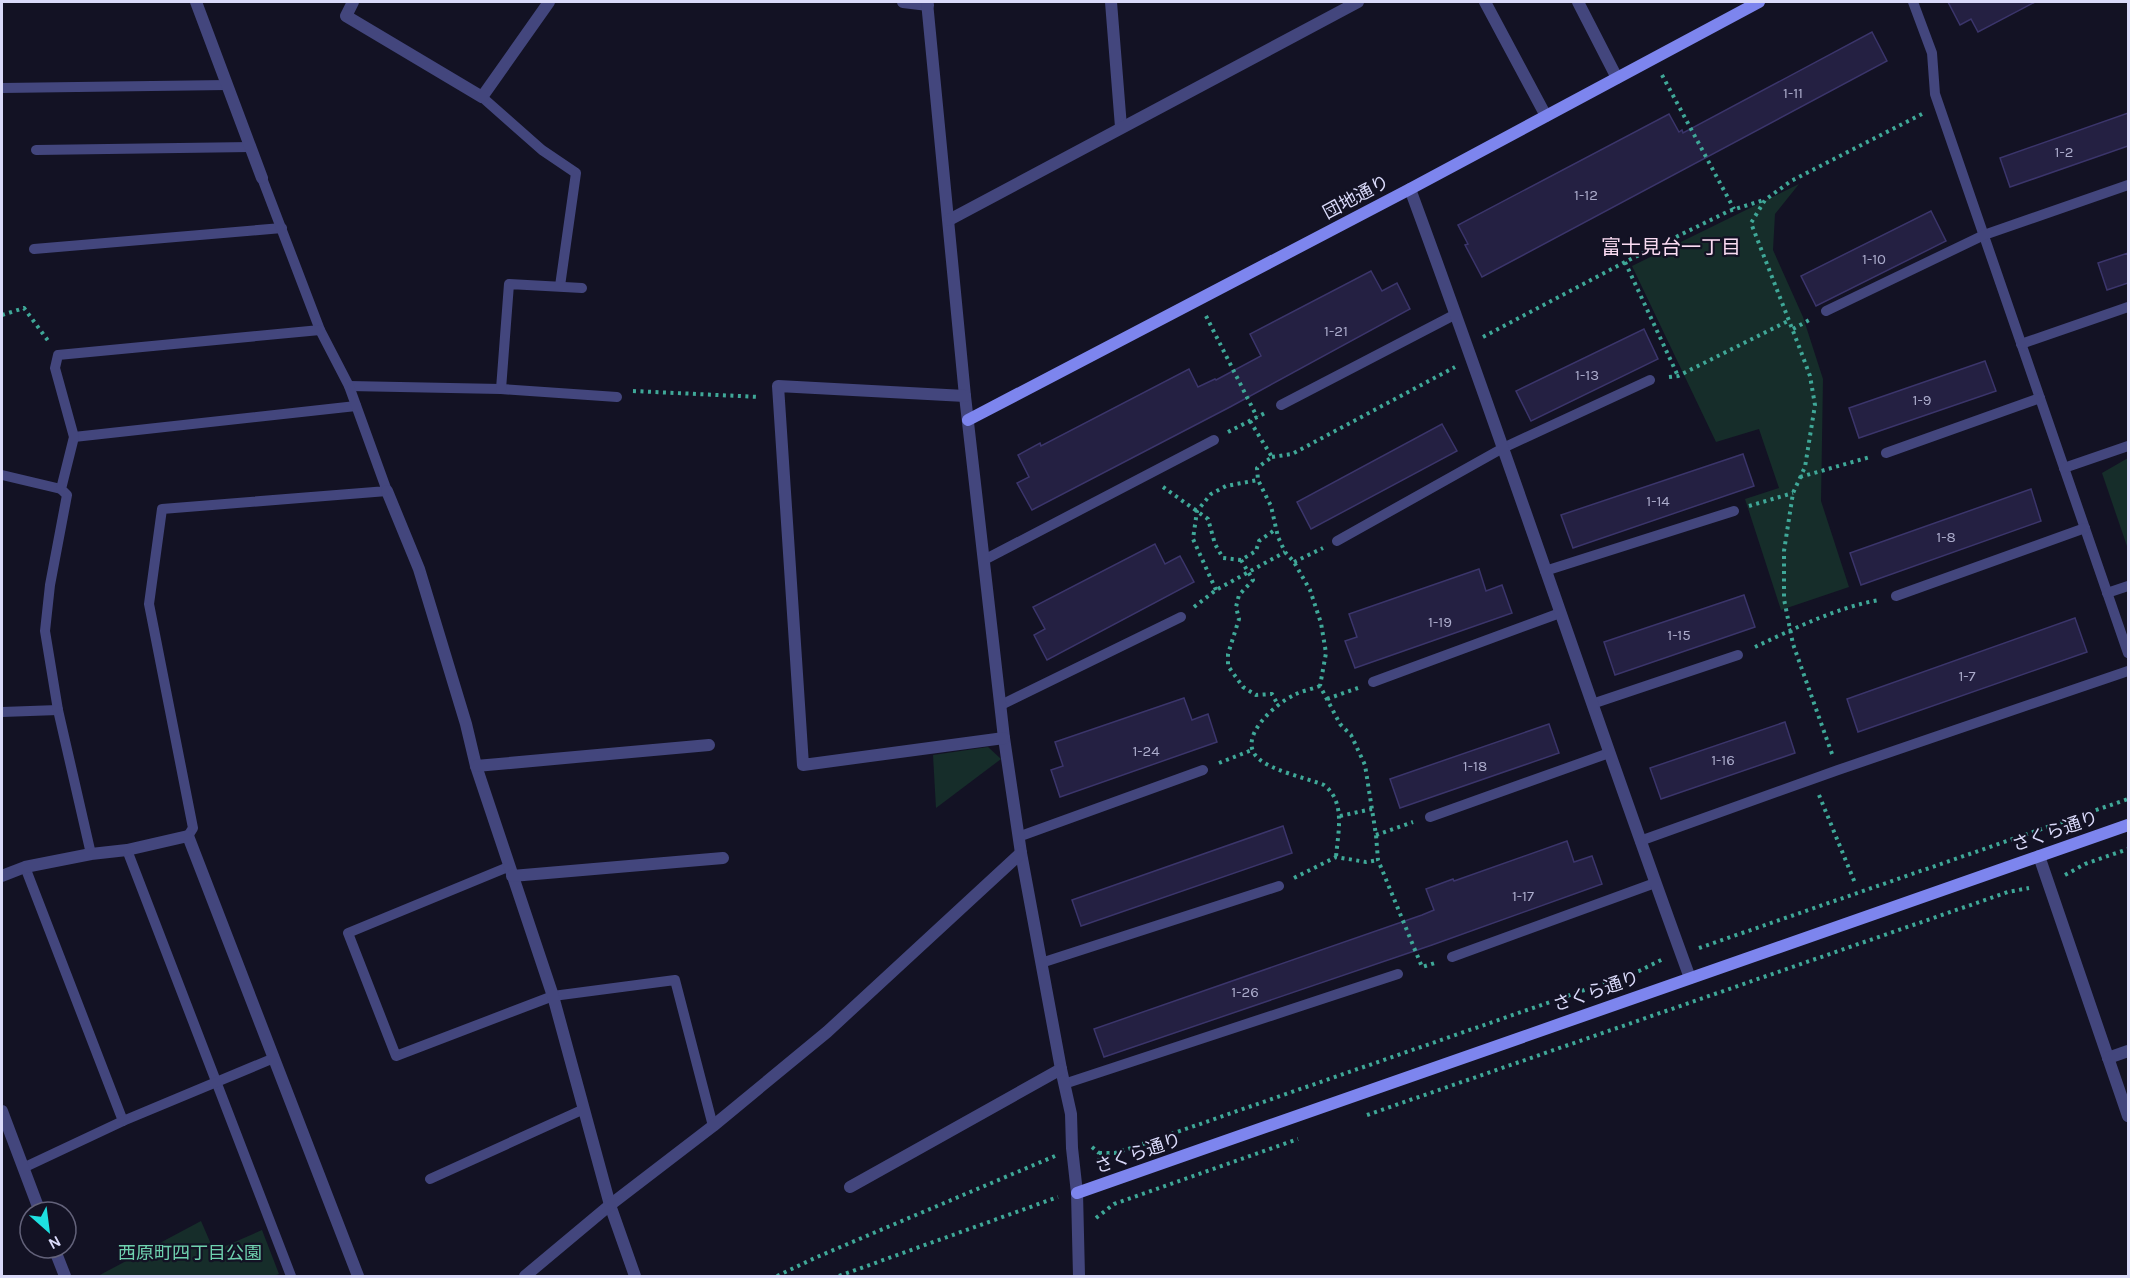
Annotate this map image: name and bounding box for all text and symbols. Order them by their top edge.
house number: 1-11 [1783,84,1803,102]
house number: 1-2 [2055,143,2073,161]
street label: 団地通り [1319,170,1393,224]
house number: 1-12 [1574,186,1598,204]
district label: 富士見台一丁目 [1601,236,1741,259]
house number: 1-10 [1862,250,1886,268]
house number: 1-21 [1324,322,1348,340]
house number: 1-13 [1575,366,1599,384]
house number: 1-9 [1913,391,1931,409]
house number: 1-14 [1646,492,1670,510]
house number: 1-8 [1936,528,1956,546]
house number: 1-19 [1428,613,1452,631]
house number: 1-15 [1667,626,1691,644]
house number: 1-7 [1958,667,1976,685]
house number: 1-24 [1132,742,1160,760]
house number: 1-16 [1711,751,1735,769]
house number: 1-18 [1463,757,1487,775]
street label: さくら通り [2009,806,2101,856]
house number: 1-17 [1512,887,1534,905]
street label: さくら通り [1550,966,1642,1016]
house number: 1-26 [1231,983,1259,1001]
street label: さくら通り [1092,1128,1184,1178]
north arrow [18,1200,78,1260]
text: N [45,1232,64,1254]
park label: 西原町四丁目公園 [118,1242,262,1264]

